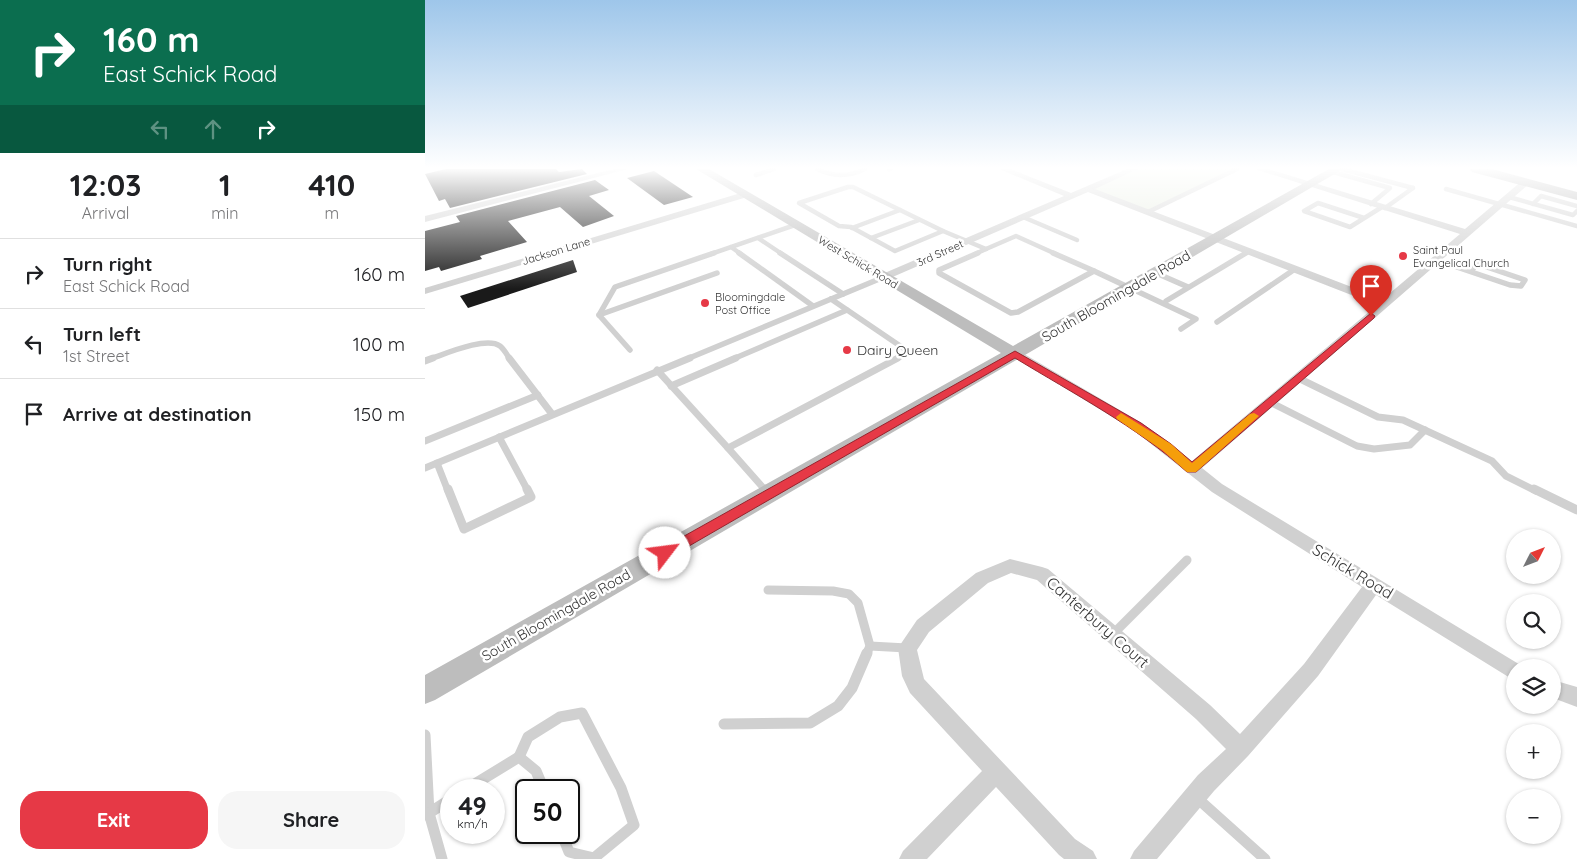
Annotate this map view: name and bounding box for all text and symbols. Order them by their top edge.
text: 160 m [103,17,200,61]
icon: right [20,20,85,85]
text: East Schick Road [103,60,277,88]
icon: left [146,115,174,143]
icon: ahead [199,115,227,143]
icon: right [252,115,280,143]
text: 12:03 [70,166,141,204]
text: 1 [219,166,231,204]
text: 410 [308,166,355,204]
text: Arrival [82,203,130,223]
text: min [211,203,238,223]
text: m [324,203,339,223]
street label: West Schick Road [815,233,901,291]
street label: Jackson Lane [520,234,592,268]
street label: 3rd Street [915,236,966,269]
place label: Saint Paul Evangelical Church [1413,243,1509,270]
street label: South Bloomingdale Road [1038,246,1194,346]
marker: Saint Paul Evangelical Church [1397,250,1409,262]
text: Turn right [63,252,152,276]
icon: right [20,260,48,288]
text: 160 m [354,262,405,286]
pin [1350,265,1392,316]
icon: arrive [1357,272,1385,300]
text: East Schick Road [63,276,190,296]
place label: Bloomingdale Post Office [715,290,785,317]
marker: Bloomingdale Post Office [699,297,711,309]
text: Turn left [63,322,141,346]
icon: left [20,330,48,358]
text: 100 m [353,332,405,356]
place label: Dairy Queen [857,341,938,359]
marker: Dairy Queen [841,344,853,356]
text: 1st Street [63,346,130,366]
icon: arrive [20,400,48,428]
text: Arrive at destination [63,402,252,426]
text: 150 m [354,402,405,426]
position arrow [638,526,690,578]
north arrow [1506,529,1561,584]
map controls [1506,529,1561,844]
street label: Schick Road [1309,539,1397,603]
street label: South Bloomingdale Road [478,565,634,665]
street label: Canterbury Court [1043,572,1153,672]
button: search [1506,594,1561,649]
button: layers [1506,659,1561,714]
button: + [1506,724,1561,779]
speed limit sign: 50 [515,779,580,844]
button: − [1506,789,1561,844]
text: 49 [458,790,487,821]
button: Exit [20,791,208,849]
button: Share [218,791,405,849]
text: km/h [457,816,488,831]

